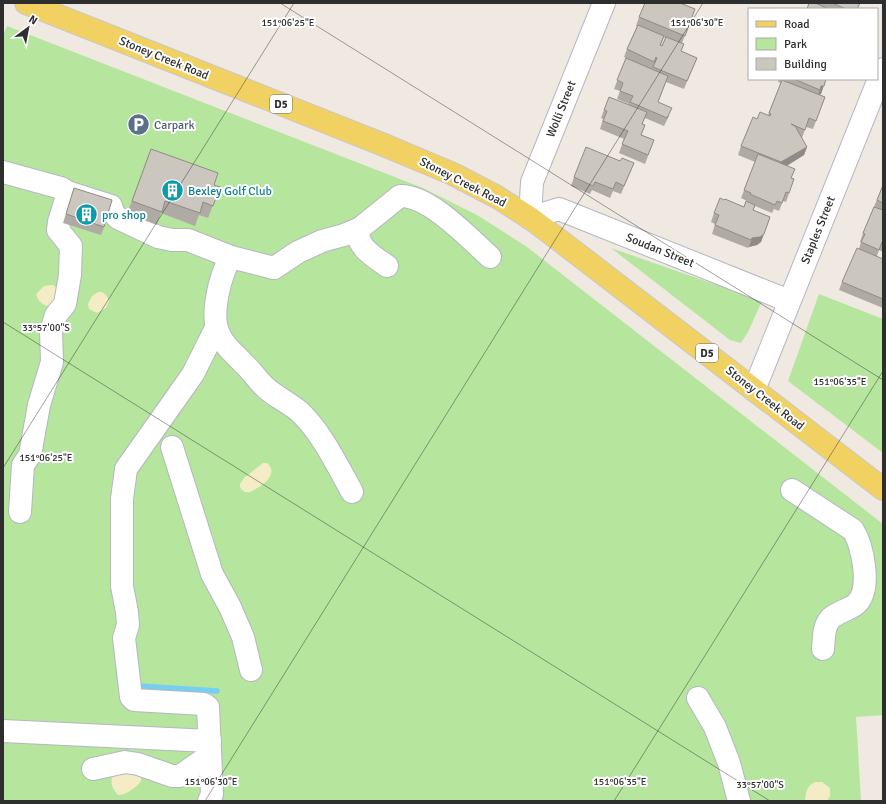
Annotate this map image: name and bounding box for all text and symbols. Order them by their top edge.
north arrow [8,8,48,48]
legend [748,8,878,80]
text: N [26,12,40,27]
text: 151°06'25"E [261,17,315,29]
text: 151°06'30"E [670,17,724,29]
text: Road [784,17,810,32]
street label: Stoney Creek Road [117,34,211,83]
text: Park [784,37,807,52]
text: Building [784,57,827,72]
street label: Wolli Street [543,79,580,140]
road number: D5 [270,95,292,113]
parking icon: Carpark [126,112,152,138]
place label: Carpark [154,118,195,133]
street label: Stoney Creek Road [417,154,509,211]
building icon: Bexley Golf Club [160,178,186,204]
place label: Bexley Golf Club [188,184,272,199]
street label: Staples Street [798,194,839,266]
building icon: pro shop [73,202,99,228]
place label: pro shop [102,208,146,223]
street label: Soudan Street [623,230,696,271]
text: 33°57'00"S [22,322,70,334]
road number: D5 [696,344,718,362]
street label: Stoney Creek Road [722,363,807,434]
text: 151°06'35"E [813,376,867,388]
text: 151°06'25"E [19,452,73,464]
text: 151°06'30"E [184,776,238,788]
text: 151°06'35"E [593,776,647,788]
text: 33°57'00"S [736,779,784,791]

